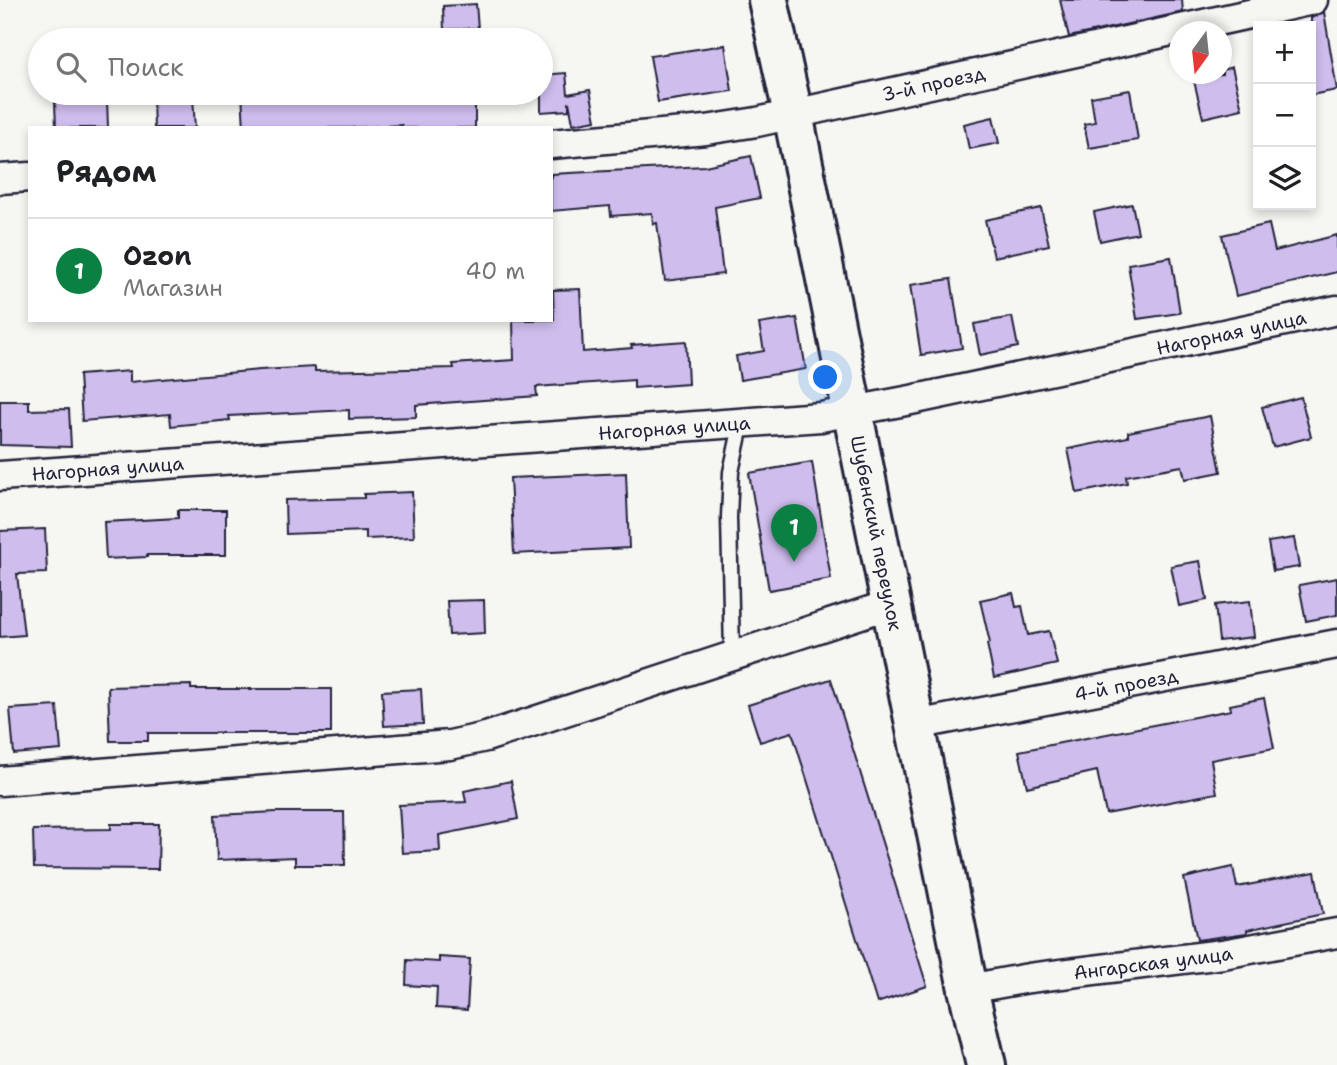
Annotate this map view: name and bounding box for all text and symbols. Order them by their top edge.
north arrow [1169,21,1232,84]
map controls [1253,21,1316,210]
button: + [1253,21,1316,84]
search box [28,28,553,105]
icon: search [52,48,90,86]
text: Поиск [108,49,184,84]
street label: 3-й проезд [880,60,987,107]
button: − [1253,84,1316,147]
button: layers [1253,147,1316,210]
text: Рядом [56,151,156,192]
text: Ozon [123,238,192,273]
text: 1 [74,256,84,286]
text: 40 m [465,256,525,286]
text: Магазин [123,273,223,303]
street label: Нагорная улица [1154,304,1309,360]
your location [808,360,842,394]
street label: Нагорная улица [597,410,751,445]
street label: Шубенский переулок [845,433,909,633]
street label: Нагорная улица [31,450,185,486]
pin: 1 [771,504,817,562]
street label: 4-й проезд [1072,662,1180,707]
street label: Ангарская улица [1072,940,1235,985]

